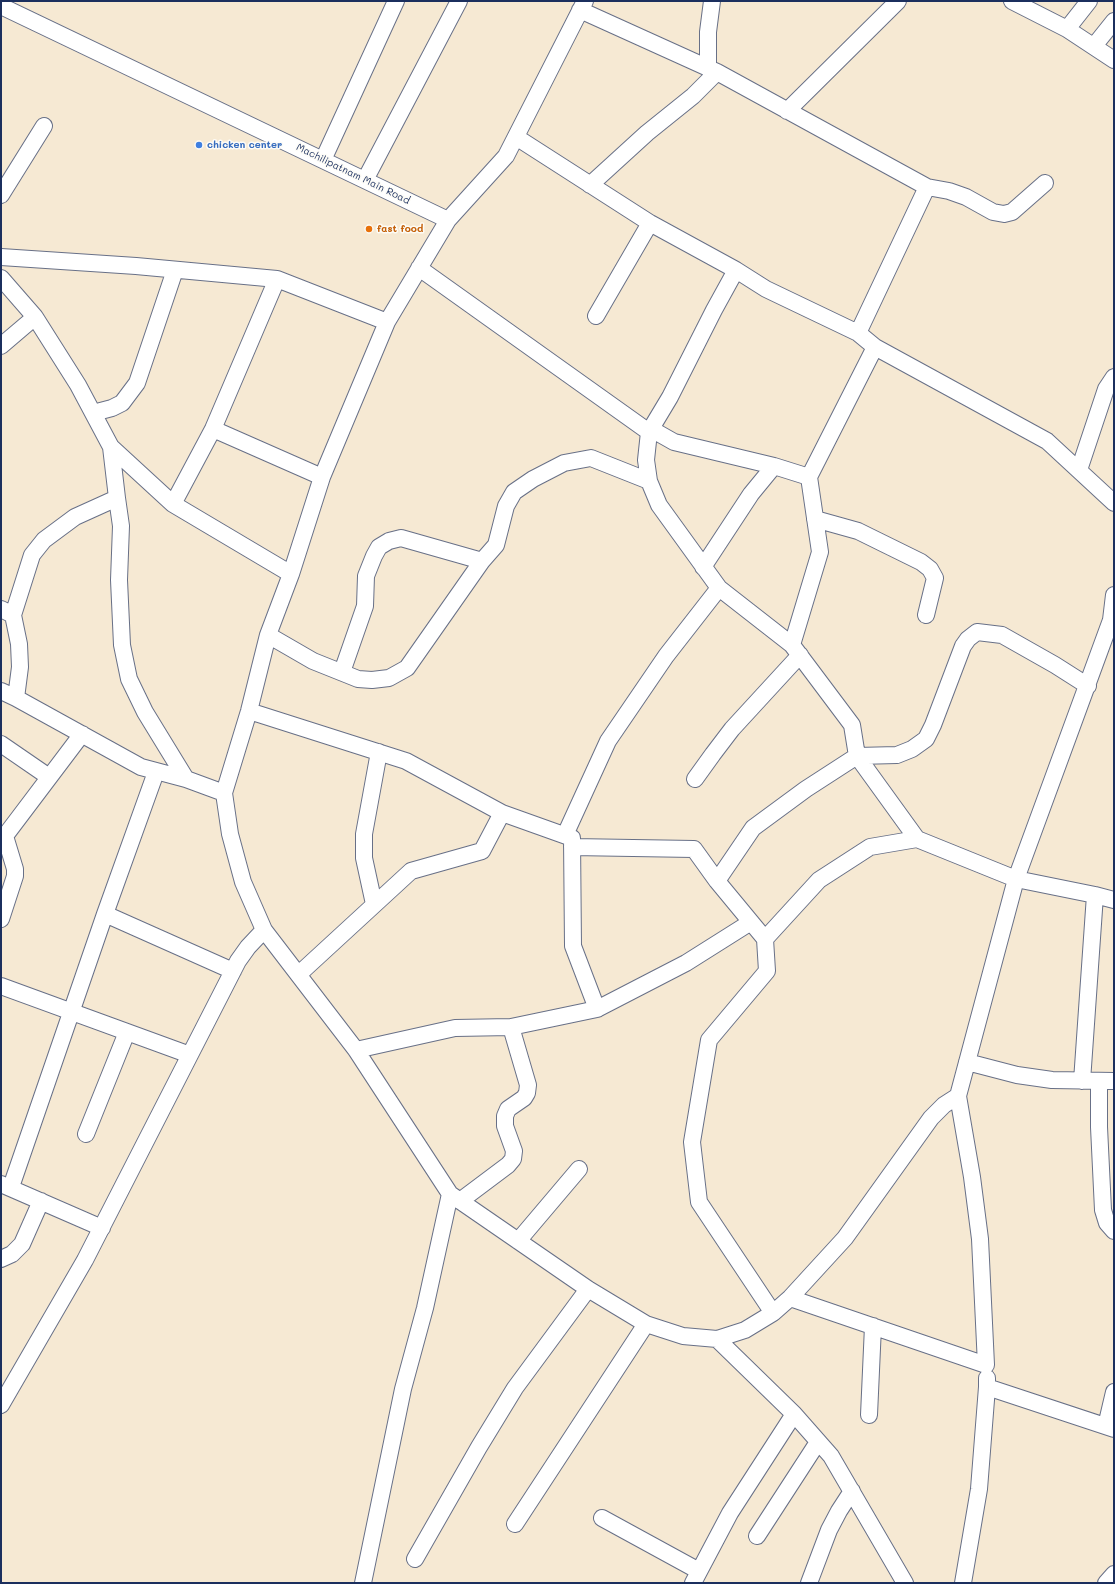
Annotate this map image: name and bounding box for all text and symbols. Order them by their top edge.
place label: chicken center [207,139,282,151]
marker: chicken center [194,140,204,150]
street label: Machilipatnam Main Road [294,141,412,207]
place label: fast food [377,223,423,235]
marker: fast food [364,224,374,234]

